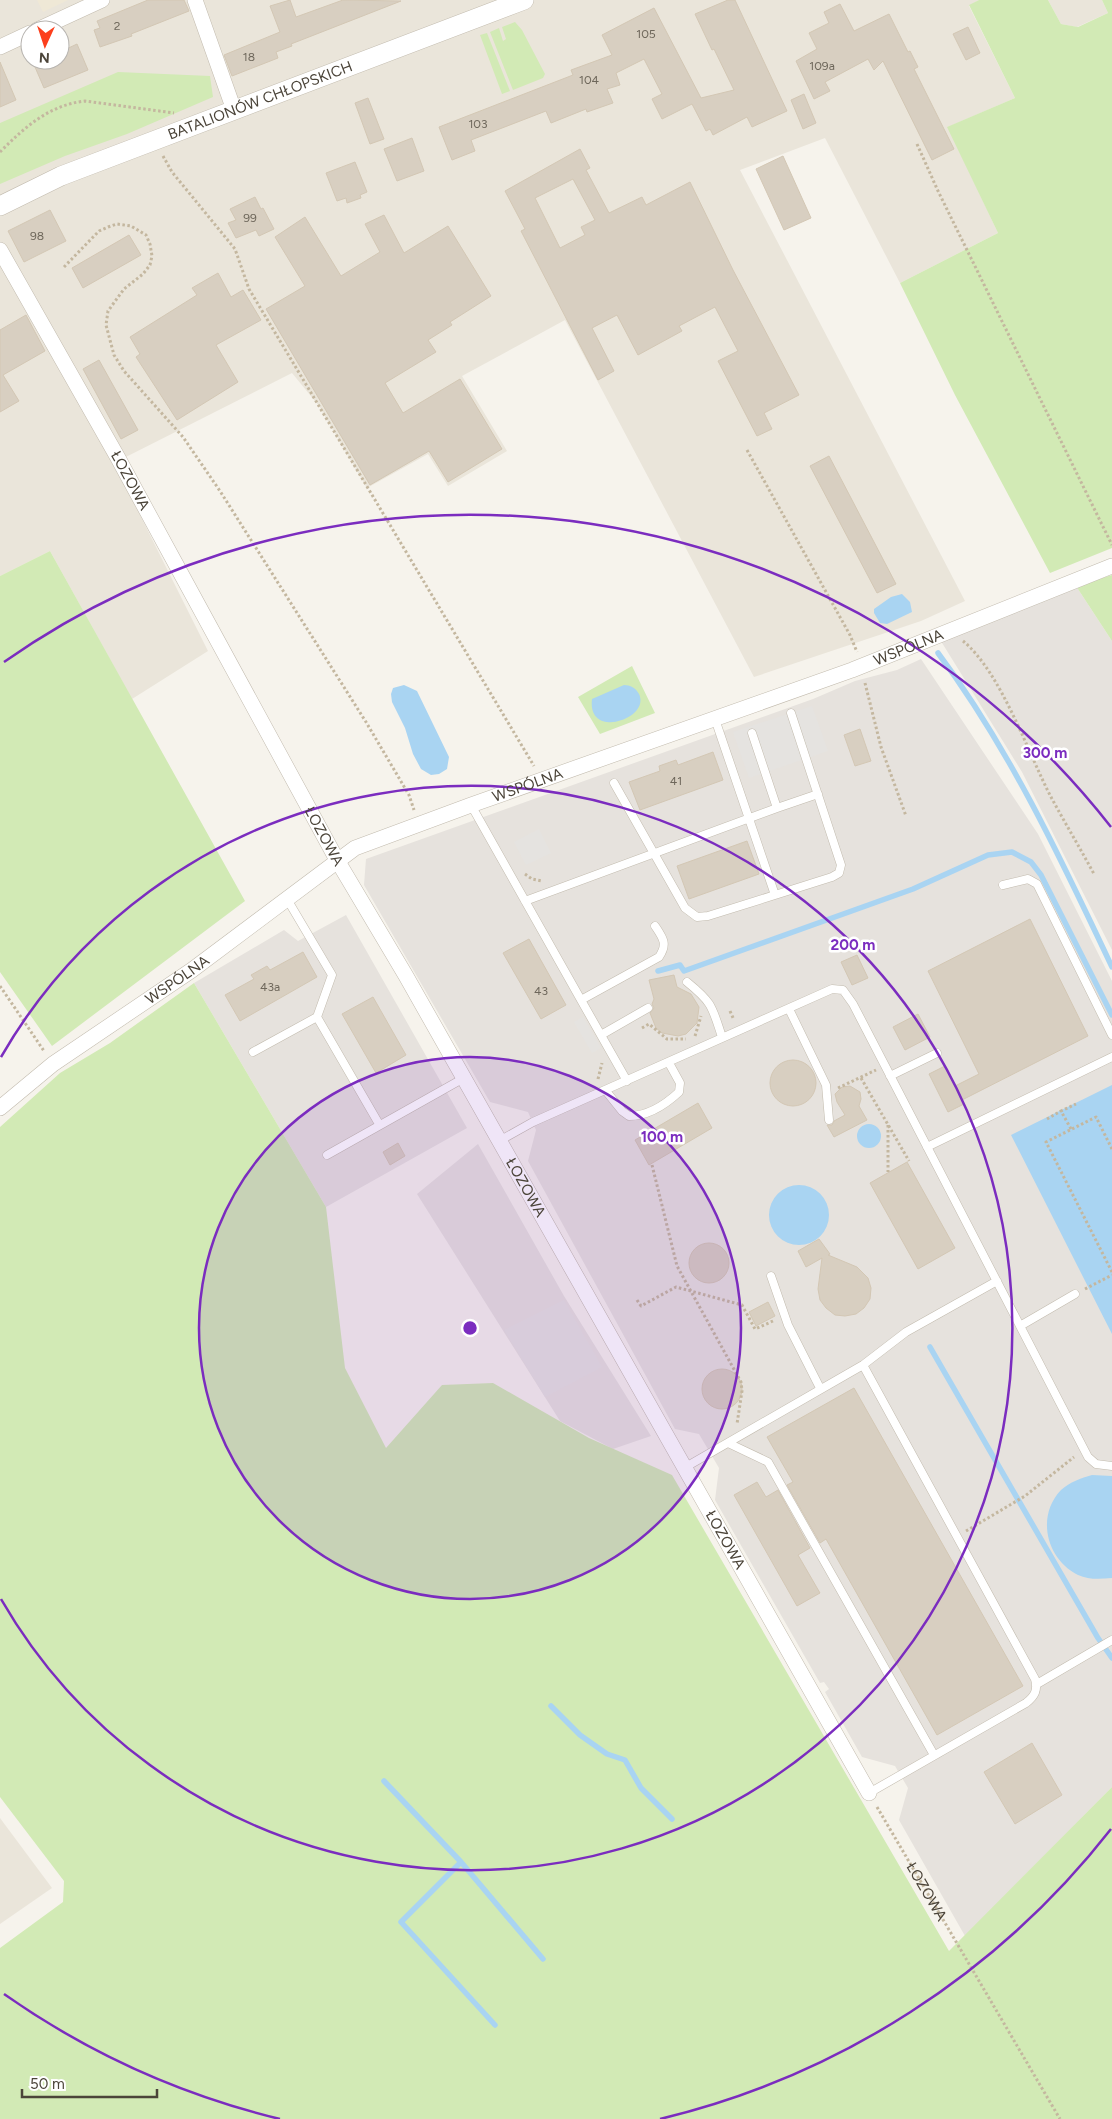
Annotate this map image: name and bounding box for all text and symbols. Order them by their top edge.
house number: 2 [114,19,120,33]
north arrow [20,20,70,70]
house number: 105 [636,27,656,41]
text: N [38,49,50,66]
house number: 18 [243,50,255,64]
street label: BATALIONÓW CHŁOPSKICH [165,57,355,144]
house number: 109a [809,59,835,73]
house number: 104 [579,73,600,87]
house number: 103 [468,117,488,131]
house number: 99 [243,211,257,225]
house number: 98 [30,229,44,243]
street label: ŁOZOWA [107,448,154,513]
street label: WSPÓLNA [871,625,946,669]
text: 300 m [1023,744,1067,762]
street label: WSPÓLNA [490,764,565,806]
house number: 41 [670,774,682,788]
street label: ŁOZOWA [301,804,347,869]
text: 200 m [831,936,875,954]
street label: WSPÓLNA [142,951,213,1008]
house number: 43a [260,980,280,994]
house number: 43 [534,984,548,998]
text: 100 m [641,1128,683,1146]
street label: ŁOZOWA [502,1155,550,1220]
centre of rings [461,1319,479,1337]
street label: ŁOZOWA [702,1507,749,1572]
street label: ŁOZOWA [902,1859,951,1924]
scale bar [22,2066,158,2098]
text: 50 m [30,2075,65,2093]

